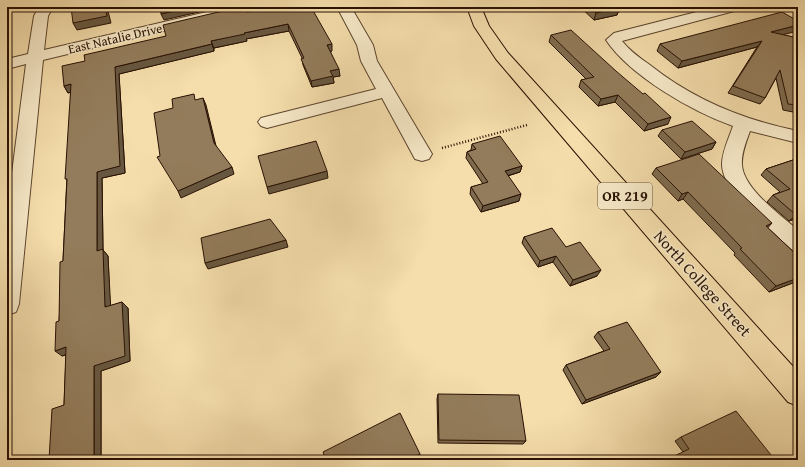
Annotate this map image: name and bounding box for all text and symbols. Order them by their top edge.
street label: East Natalie Drive [66,18,164,59]
road number: OR 219 [598,183,652,209]
street label: North College Street [649,224,758,342]

